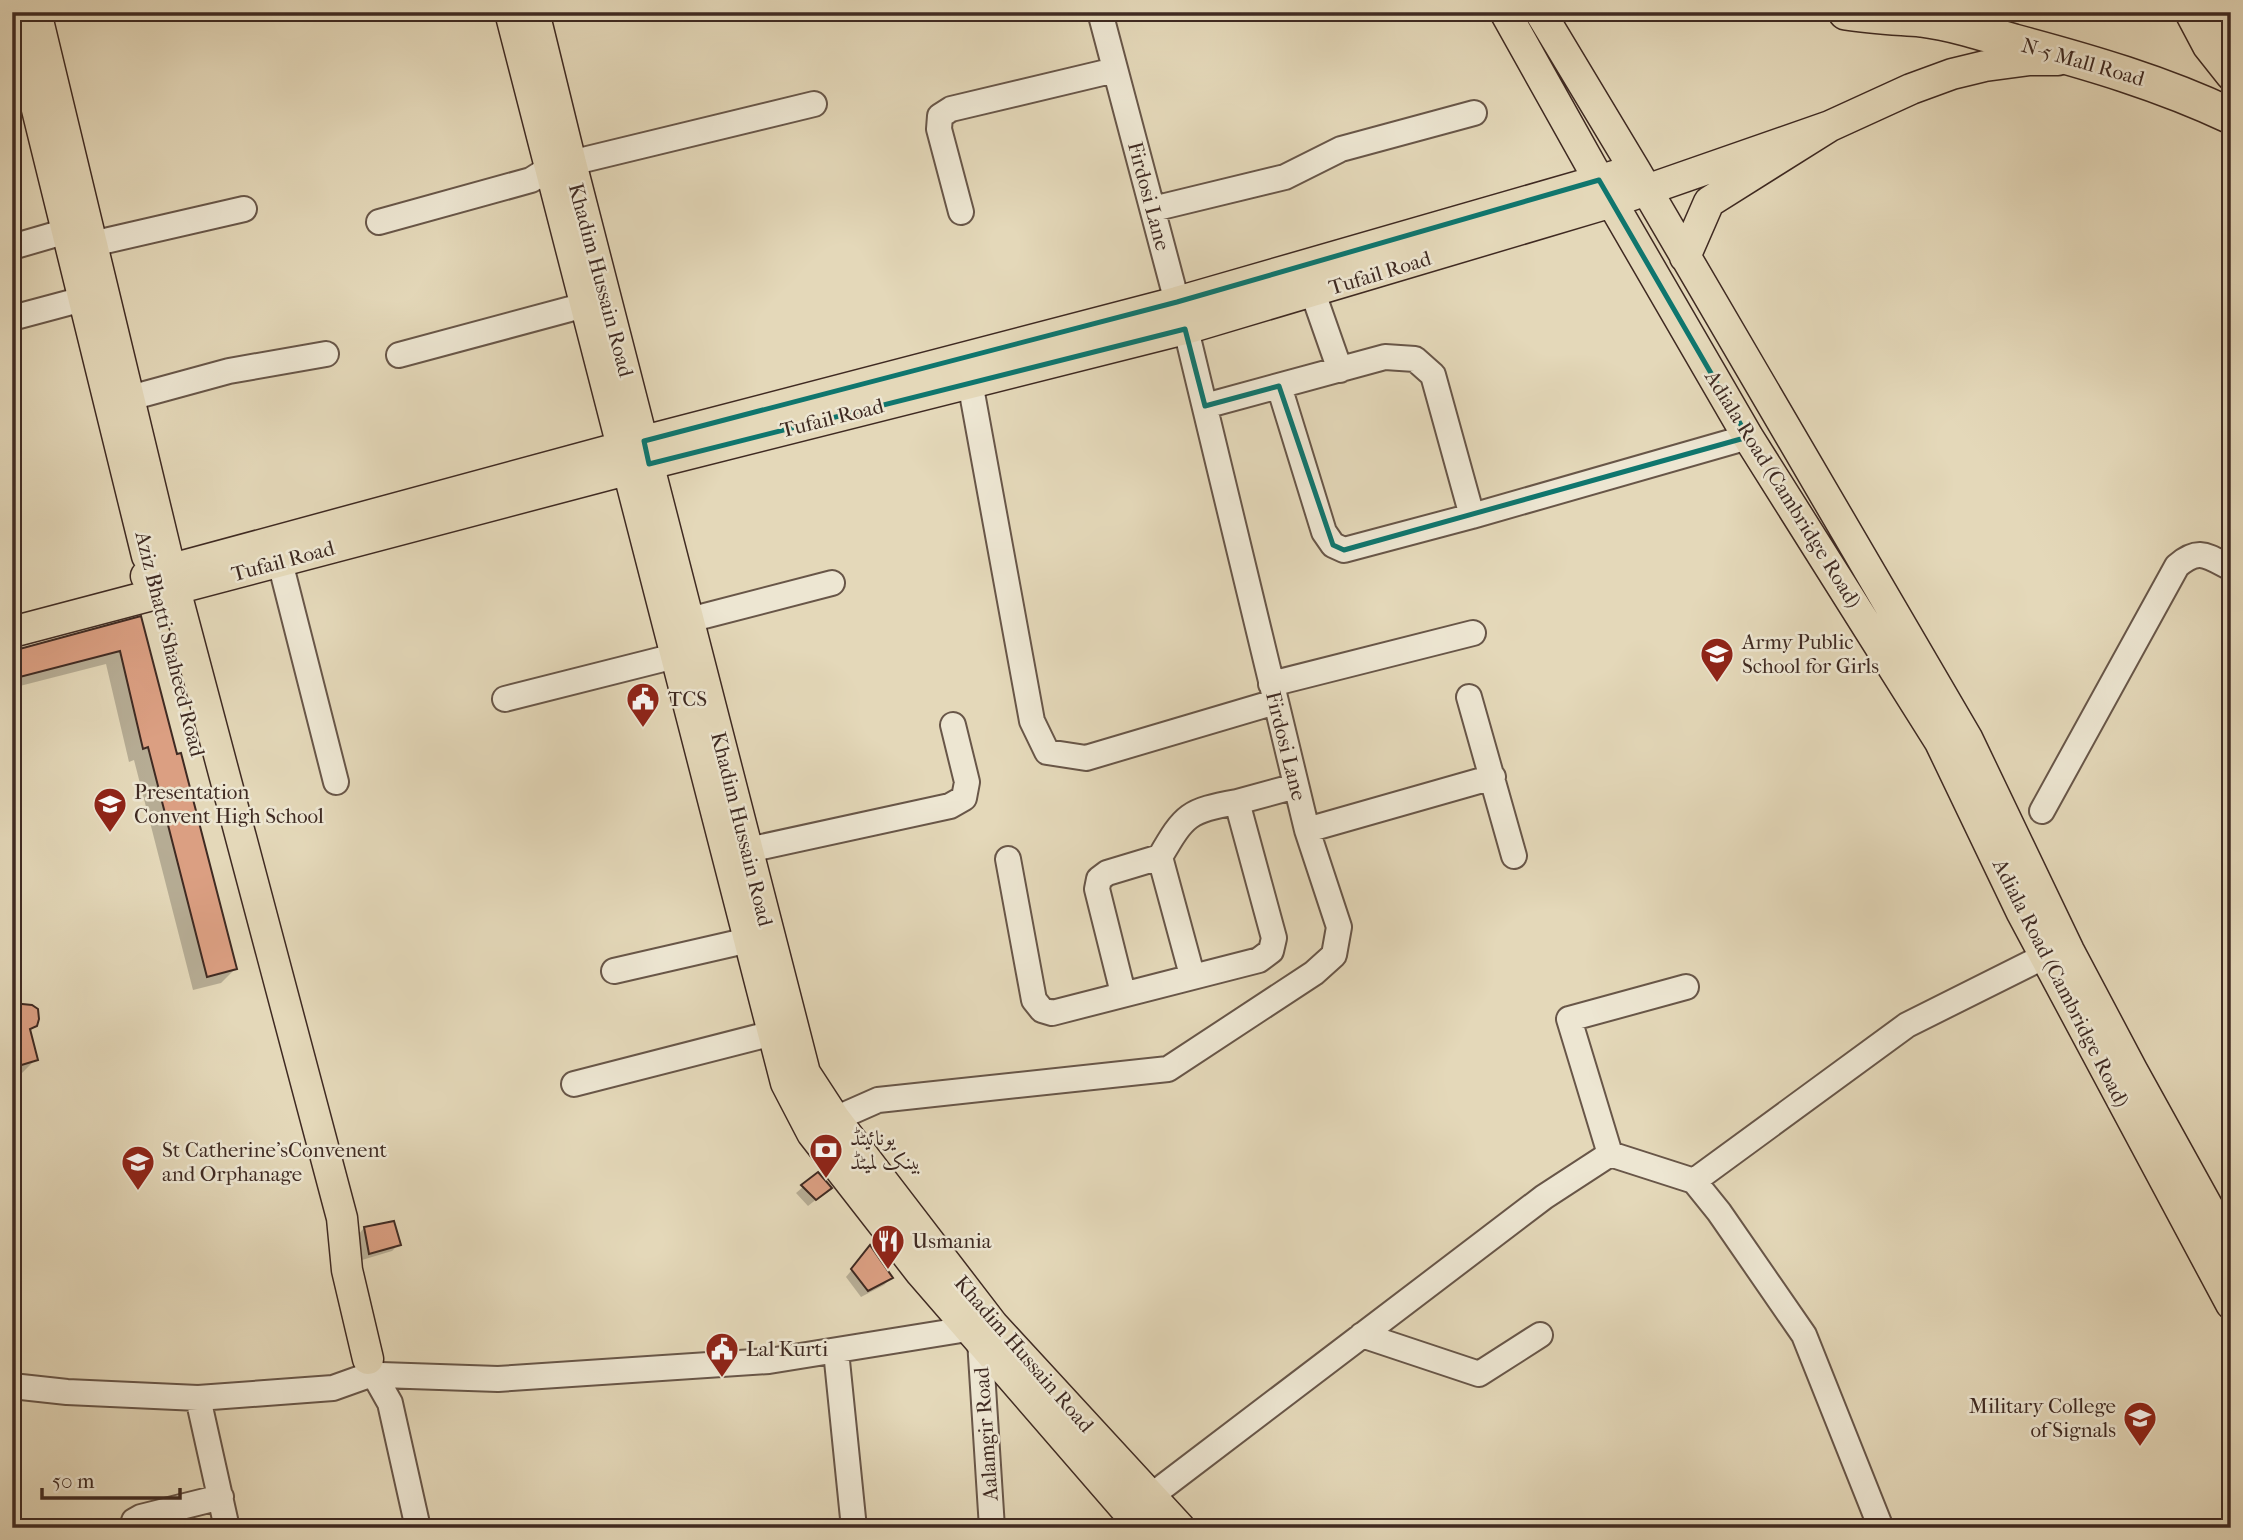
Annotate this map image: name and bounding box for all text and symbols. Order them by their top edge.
street label: N-5 Mall Road [2019,33,2148,91]
street label: Firdosi Lane [1123,139,1175,253]
street label: Khadim Hussain Road [564,181,639,380]
street label: Tufail Road [1326,246,1434,300]
street label: Adiala Road (Cambridge Road) [1699,365,1866,612]
street label: Tufail Road [778,393,887,442]
street label: Aziz Bhatti Shaheed Road [130,528,210,760]
street label: Tufail Road [229,536,338,586]
place label: Army Public School for Girls [1741,630,1879,678]
school or university icon: Army Public School for Girls [1698,635,1736,684]
public building icon: TCS [624,680,662,729]
place label: TCS [668,687,707,711]
street label: Firdosi Lane [1261,689,1311,803]
street label: Khadim Hussain Road [706,729,778,929]
place label: Presentation Convent High School [134,780,324,828]
school or university icon: Presentation Convent High School [91,785,129,834]
street label: Adiala Road (Cambridge Road) [1987,854,2134,1111]
place label: یونائیٹڈ بینک لمیٹڈ [850,1126,921,1175]
bank icon: یونائیٹڈ بینک لمیٹڈ [807,1131,845,1180]
place label: St Catherine'sConvenent and Orphanage [162,1138,387,1186]
school or university icon: St Catherine'sConvenent and Orphanage [119,1143,157,1192]
restaurant icon: Usmania [869,1222,907,1271]
place label: Usmania [912,1229,992,1253]
street label: Khadim Hussain Road [949,1271,1099,1438]
public building icon: Lal Kurti [703,1330,741,1379]
place label: Lal Kurti [746,1337,828,1361]
street label: Aalamgir Road [969,1366,1003,1503]
place label: Military College of Signals [1969,1394,2116,1442]
school or university icon: Military College of Signals [2121,1399,2159,1448]
scale bar [42,1456,180,1500]
text: 50 m [52,1469,95,1493]

